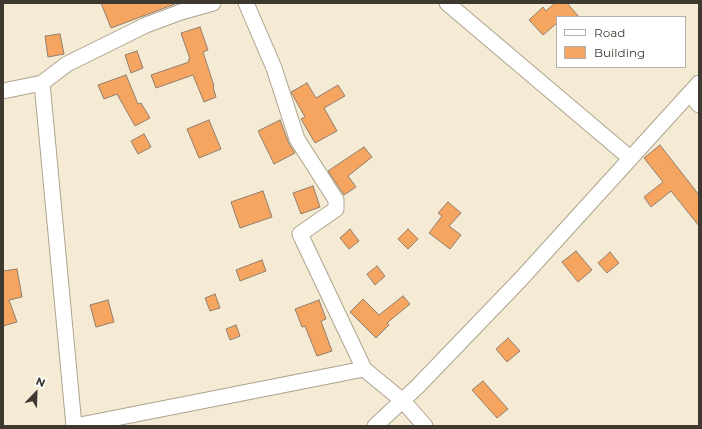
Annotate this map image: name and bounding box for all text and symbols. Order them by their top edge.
legend [556,16,686,68]
text: Road [594,25,625,40]
text: Building [594,45,645,60]
north arrow [16,373,56,413]
text: N [34,374,48,390]

